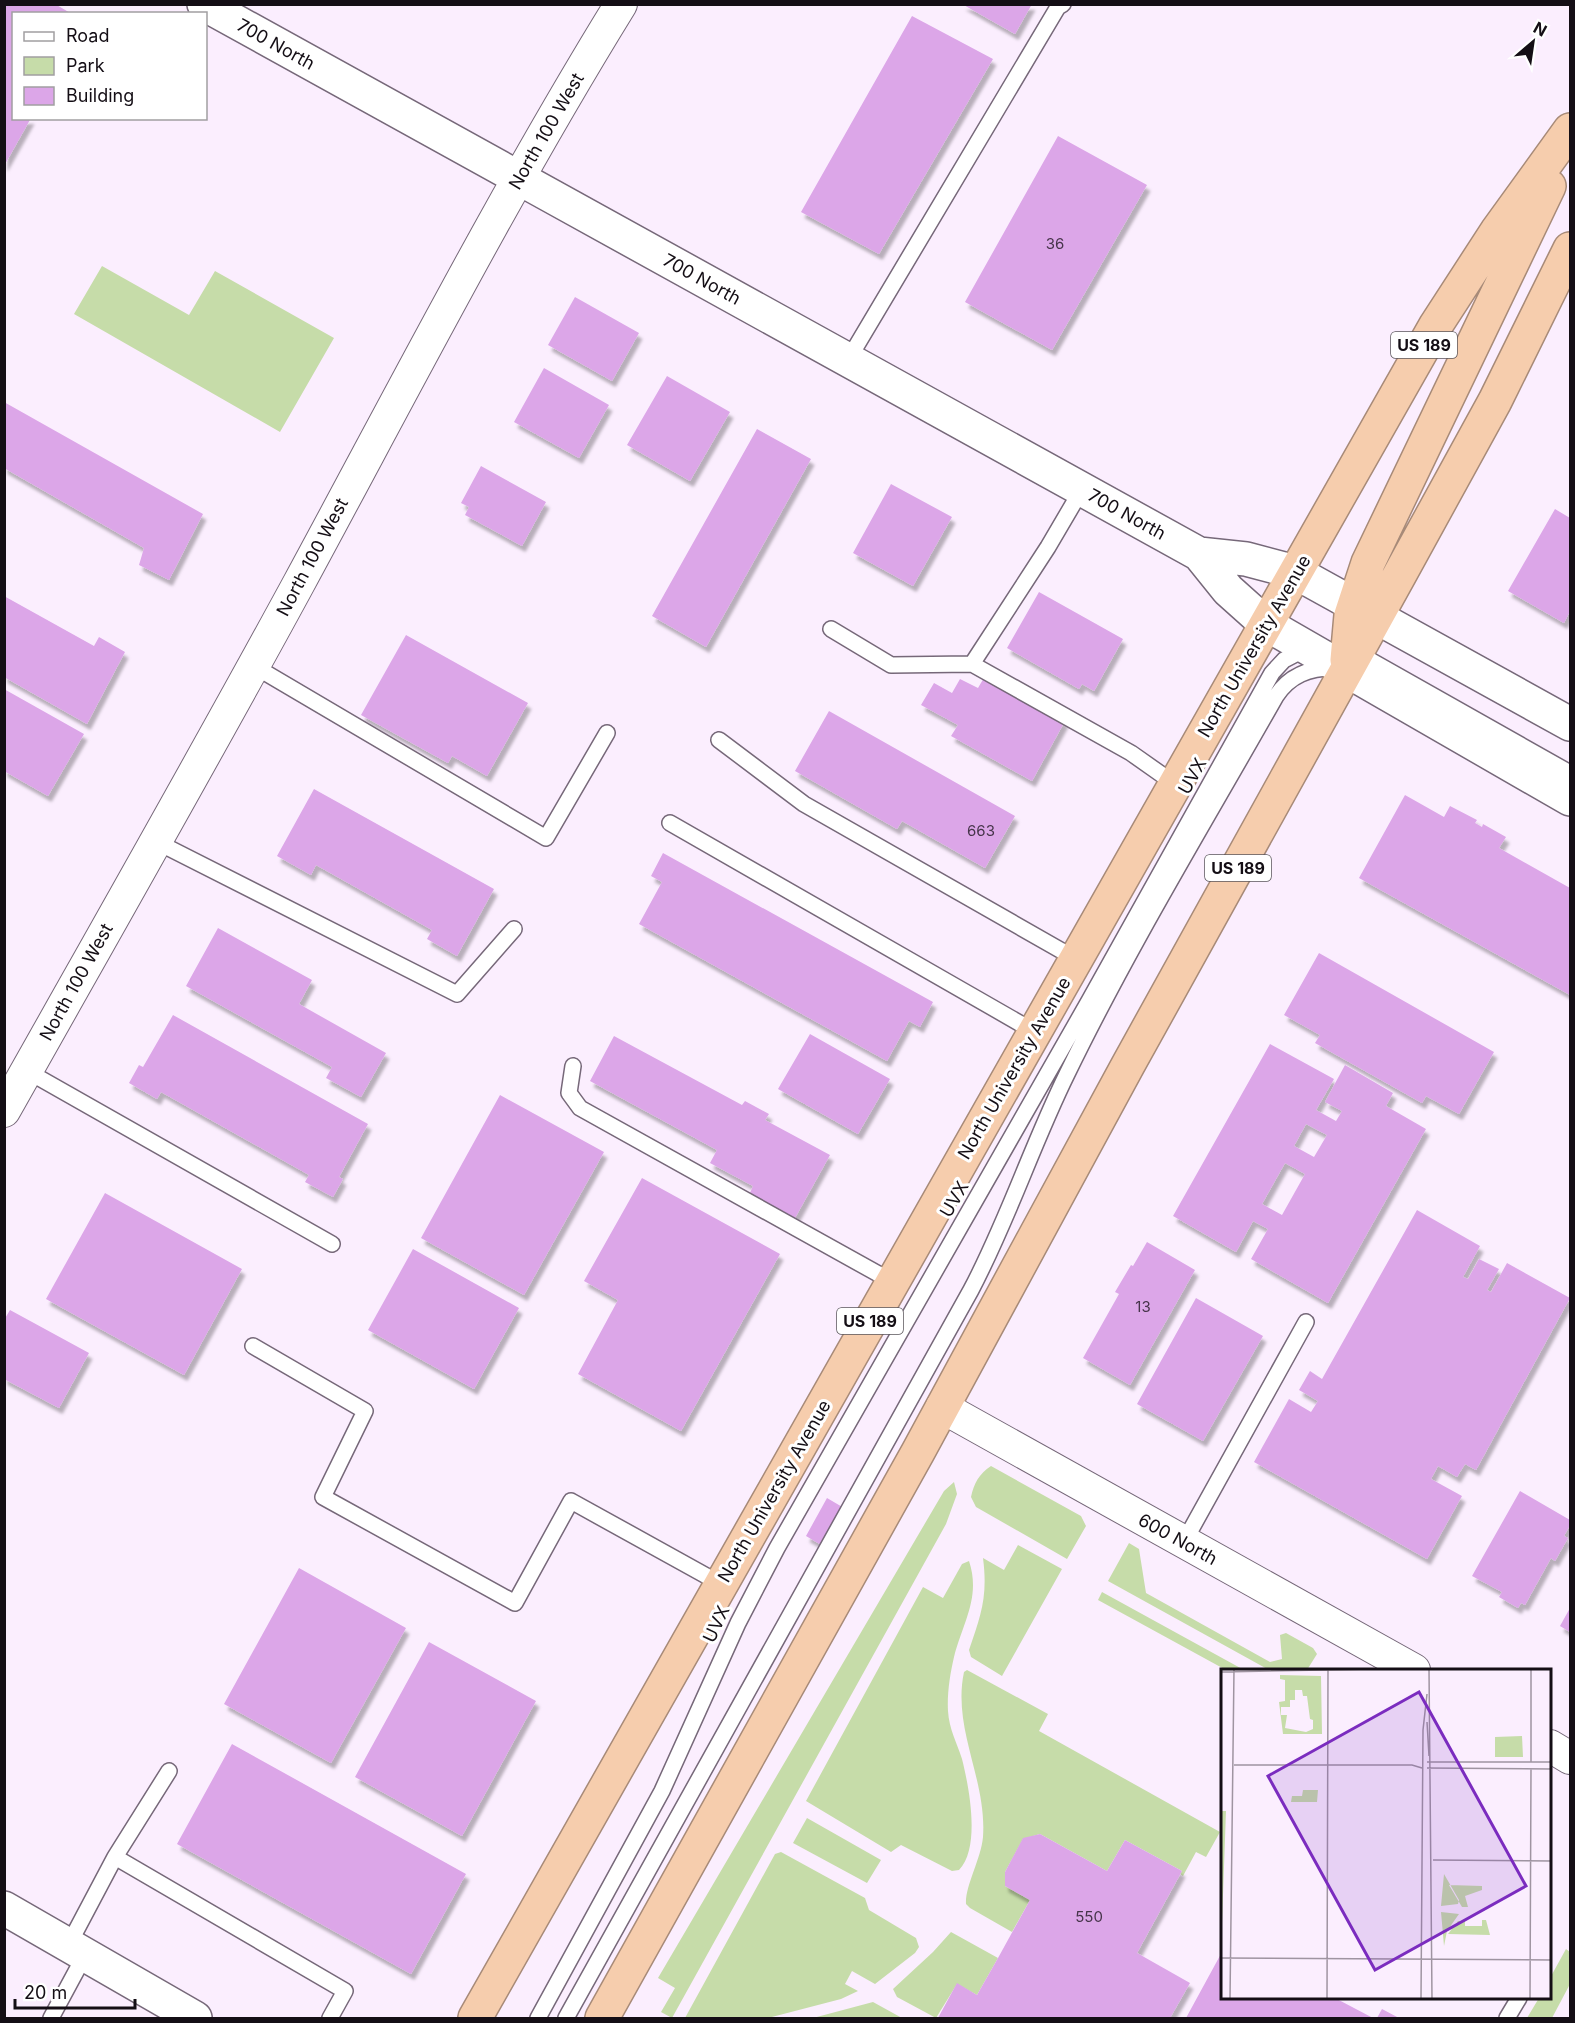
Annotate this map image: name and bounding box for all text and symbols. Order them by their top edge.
legend [12,12,207,120]
north arrow [1503,12,1563,72]
street label: 700 North [233,14,319,74]
text: N [1530,17,1550,41]
text: Road [66,25,109,46]
text: Park [66,55,105,76]
street label: North 100 West [504,69,588,193]
text: Building [66,85,134,106]
house number: 36 [1046,234,1064,253]
street label: 700 North [659,249,745,309]
road number: US 189 [1391,332,1457,358]
street label: 700 North [1084,484,1170,544]
street label: North 100 West [272,494,352,620]
street label: North University Avenue [1193,551,1315,741]
street label: UVX [1174,754,1210,798]
house number: 663 [967,821,995,840]
road number: US 189 [1205,855,1271,881]
street label: North 100 West [35,920,117,1044]
street label: North University Avenue [953,973,1075,1163]
street label: UVX [935,1177,973,1221]
house number: 13 [1135,1297,1151,1316]
road number: US 189 [837,1308,903,1334]
street label: North University Avenue [713,1396,835,1586]
street label: 600 North [1135,1509,1221,1569]
street label: UVX [698,1602,734,1646]
inset map [1221,1669,1551,1999]
house number: 550 [1075,1907,1103,1926]
scale bar [15,1972,135,2010]
text: 20 m [24,1982,67,2003]

